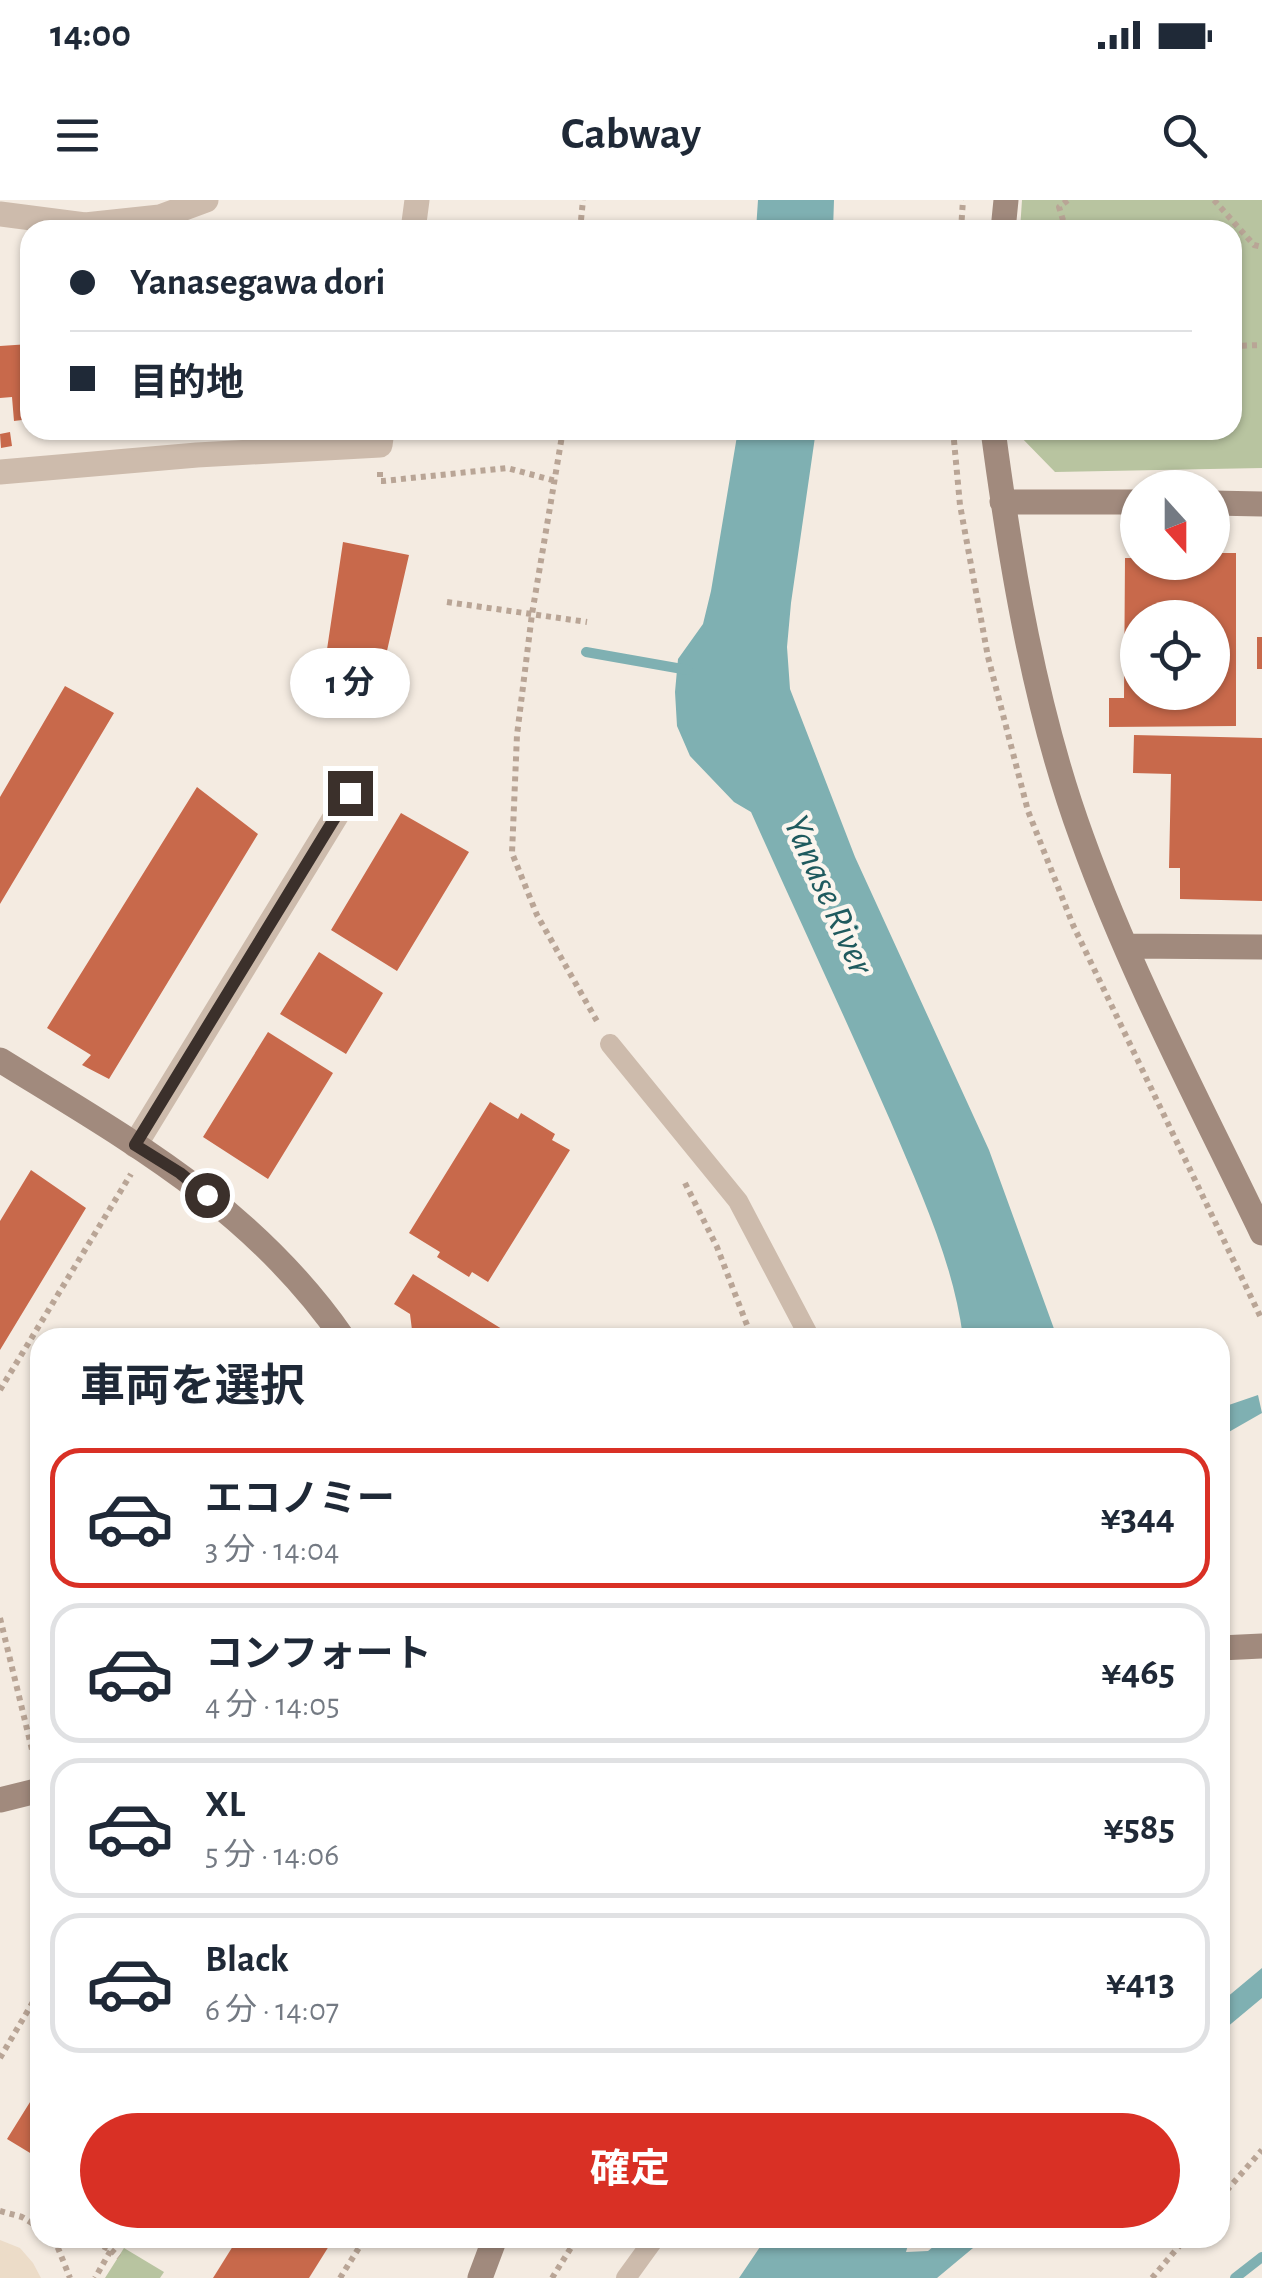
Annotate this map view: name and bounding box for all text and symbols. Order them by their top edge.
text: 14:00 [50,16,131,54]
icon: menu [50,108,105,163]
icon: search [1157,108,1212,163]
text: Cabway [561,112,701,157]
text: Yanasegawa dori [130,264,386,302]
text: 目的地 [130,365,244,403]
north arrow [1120,470,1230,580]
map controls [1120,470,1230,710]
button: locate [1120,600,1230,710]
callout: 1 分 [290,648,410,718]
text: 1 分 [326,667,374,699]
route end [328,771,373,816]
water label: Yanase River [776,810,881,982]
route start [185,1173,230,1218]
text: 車両を選択 [80,1365,305,1410]
icon: car [85,1473,175,1563]
text: エコノミー [205,1481,395,1519]
text: ¥344 [1100,1499,1175,1537]
text: 3 分 · 14:04 [205,1534,339,1566]
icon: car [85,1628,175,1718]
text: コンフォート [205,1636,432,1674]
text: ¥465 [1101,1654,1175,1692]
text: 4 分 · 14:05 [205,1689,340,1721]
icon: car [85,1783,175,1873]
text: XL [205,1786,245,1824]
text: ¥585 [1103,1809,1175,1847]
text: 5 分 · 14:06 [205,1839,339,1871]
icon: car [85,1938,175,2028]
text: Black [205,1941,289,1979]
text: ¥413 [1106,1964,1175,2002]
text: 6 分 · 14:07 [205,1994,339,2026]
button: 確定 [80,2113,1180,2228]

